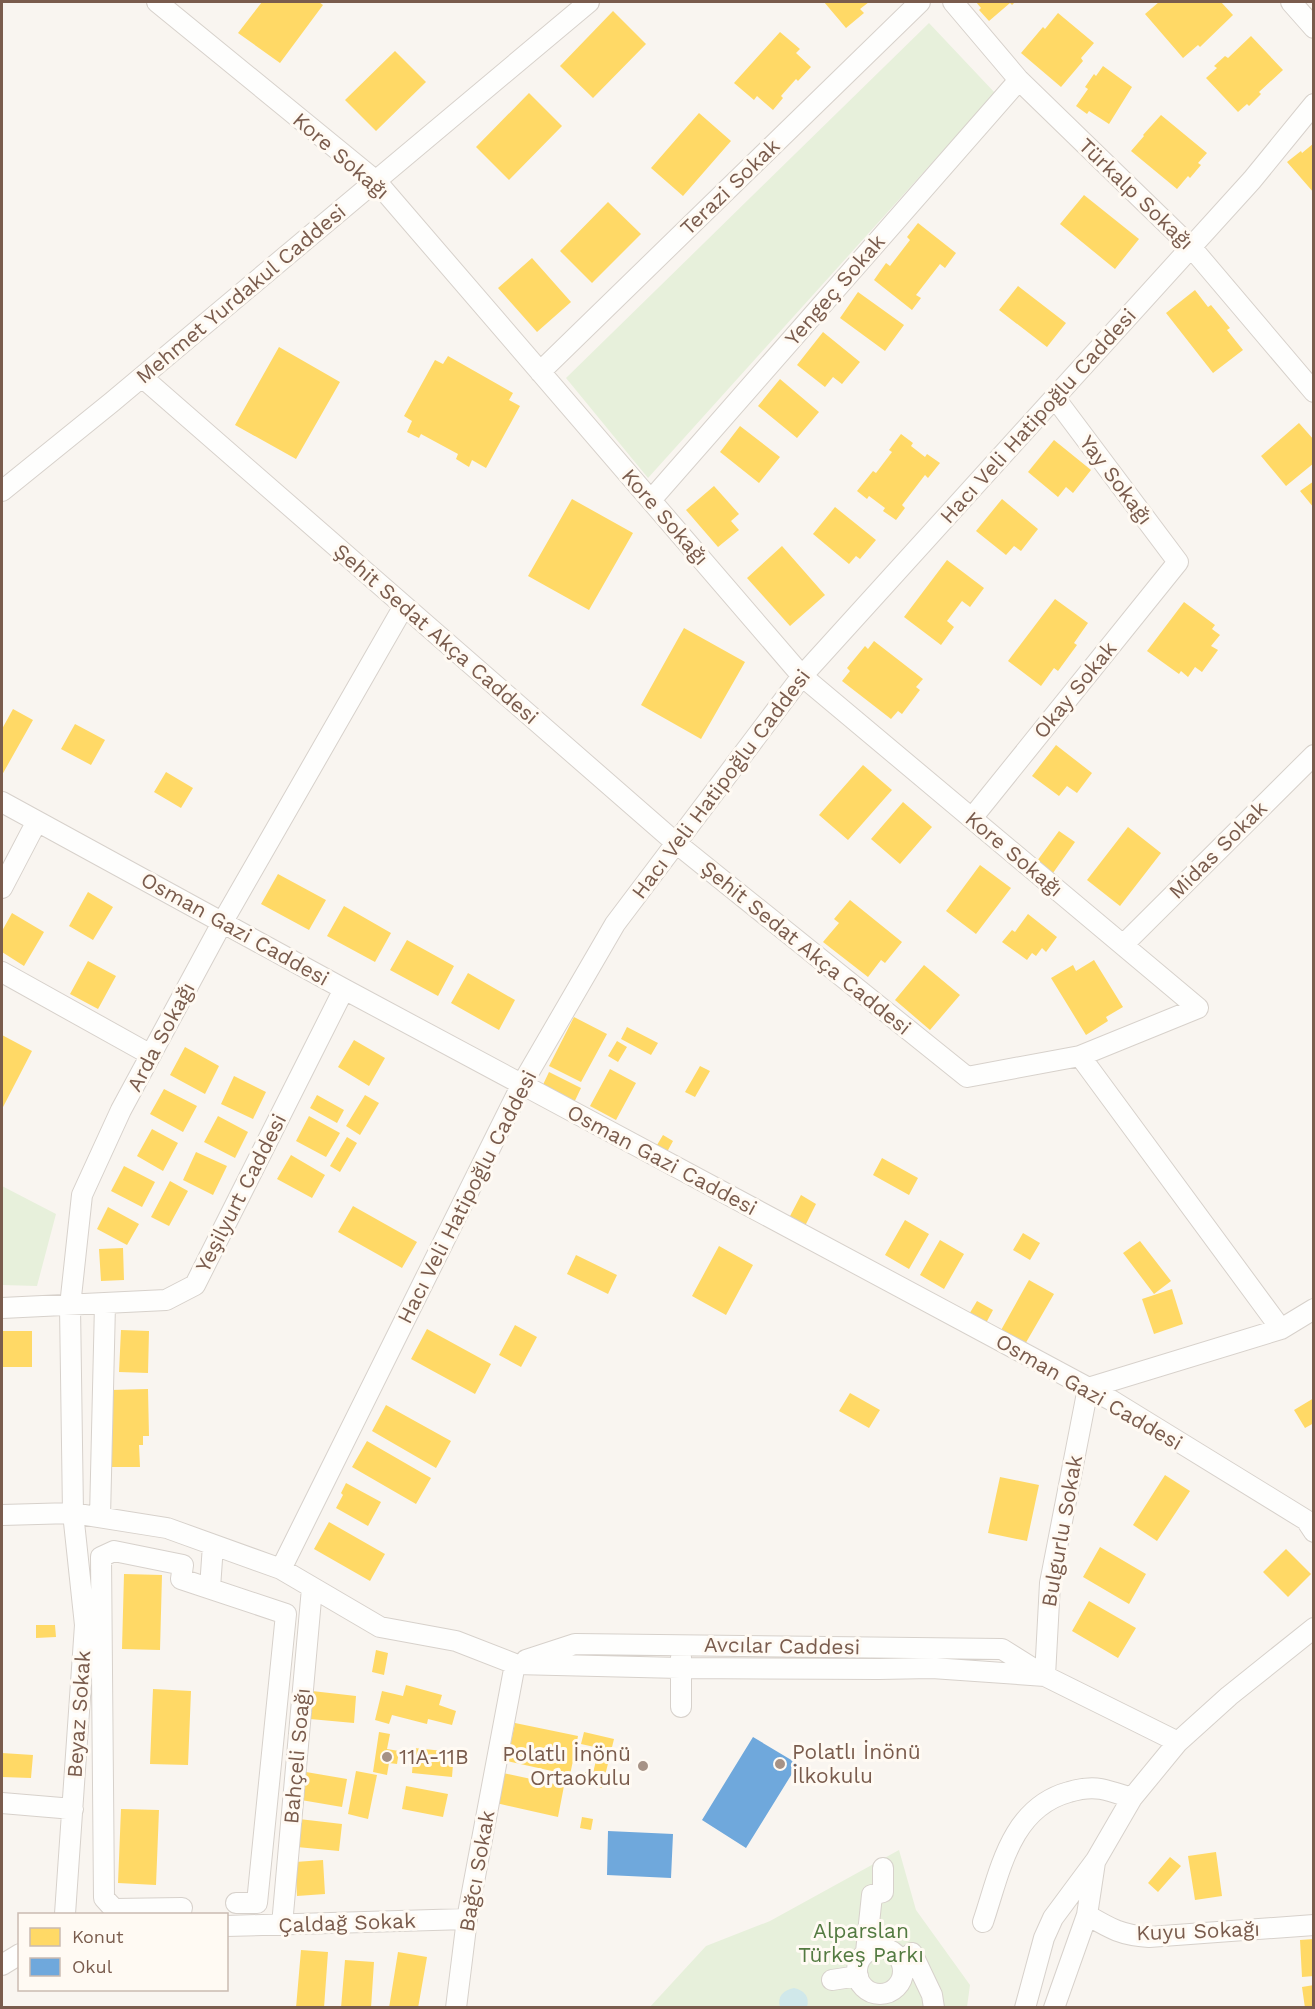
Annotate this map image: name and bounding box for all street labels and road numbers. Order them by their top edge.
street label: Kore Sokağı [288,107,395,204]
street label: Terazi Sokak [675,133,784,240]
street label: Türkalp Sokağı [1074,133,1199,255]
street label: Mehmet Yurdakul Caddesi [131,199,351,389]
street label: Yengeç Sokak [779,229,890,350]
street label: Hacı Veli Hatipoğlu Caddesi [934,303,1141,528]
street label: Yay Sokağı [1075,430,1158,529]
street label: Kore Sokağı [617,463,714,570]
street label: Şehit Sedat Akça Caddesi [329,538,544,729]
street label: Okay Sokak [1028,636,1121,743]
street label: Hacı Veli Hatipoğlu Caddesi [626,664,815,903]
street label: Midas Sokak [1163,795,1272,904]
street label: Kore Sokağı [961,806,1068,902]
street label: Şehit Sedat Akça Caddesi [696,855,916,1040]
street label: Osman Gazi Caddesi [137,866,334,991]
street label: Arda Sokağı [121,978,200,1096]
street label: Hacı Veli Hatipoğlu Caddesi [392,1066,541,1328]
street label: Osman Gazi Caddesi [563,1099,761,1220]
street label: Yeşilyurt Caddesi [190,1109,291,1276]
street label: Osman Gazi Caddesi [992,1328,1187,1455]
street label: Bulgurlu Sokak [1036,1453,1087,1609]
street label: Avcılar Caddesi [704,1632,860,1659]
street label: Beyaz Sokak [62,1649,95,1779]
street label: Bahçeli Soağı [278,1687,315,1825]
street label: Bağcı Sokak [454,1808,499,1934]
street label: Çaldağ Sokak [278,1908,416,1937]
street label: Kuyu Sokağı [1136,1916,1260,1945]

